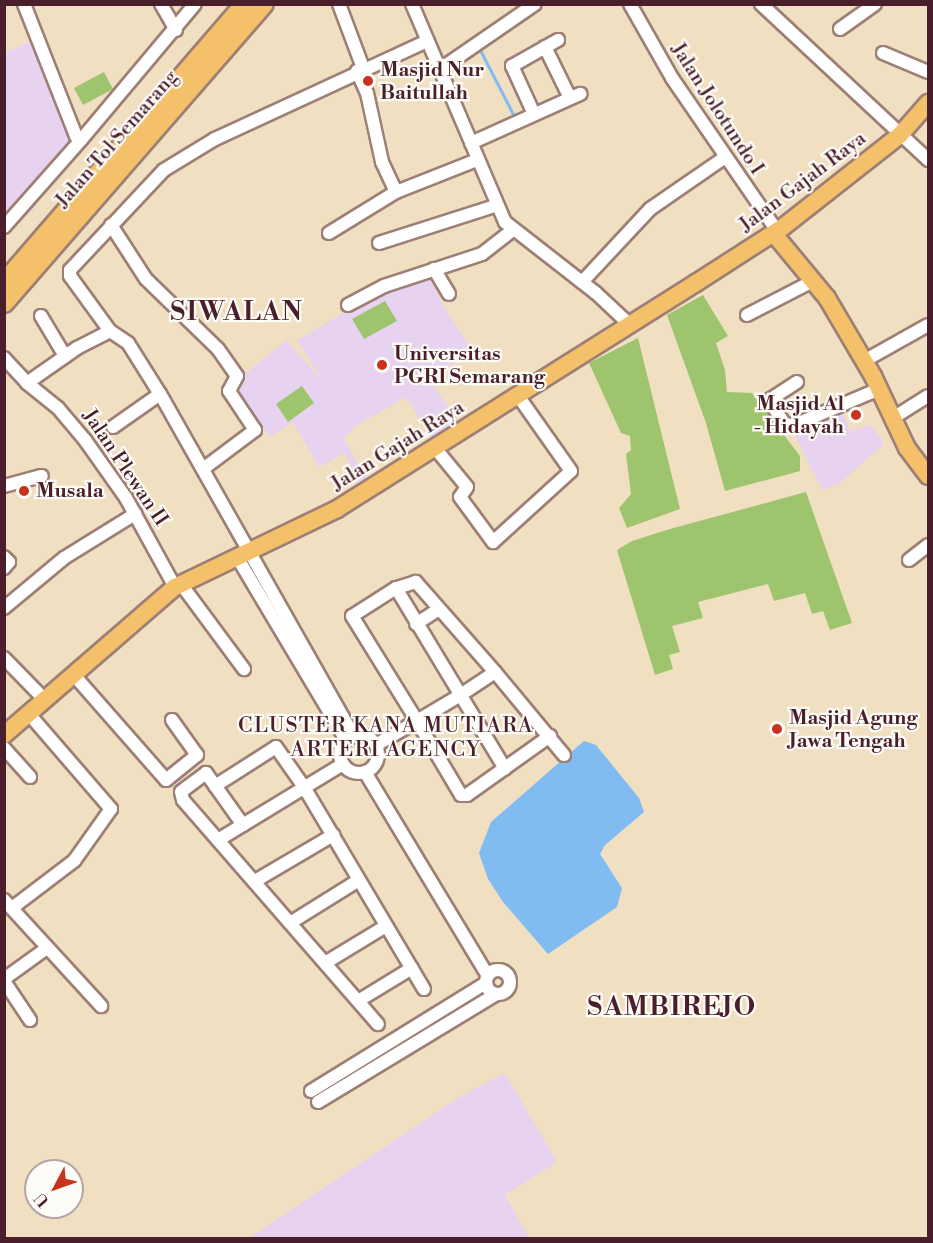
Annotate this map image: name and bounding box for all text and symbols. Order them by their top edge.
street label: Jalan Jolotundo I [665,39,769,179]
place label: Masjid Nur Baitullah [380,58,484,105]
street label: Jalan Tol Semarang [51,65,183,213]
marker: Masjid Nur Baitullah [361,74,375,88]
street label: Jalan Gajah Raya [735,127,871,237]
district label: SIWALAN [170,297,304,329]
place label: Universitas PGRI Semarang [394,342,545,389]
marker: Universitas PGRI Semarang [375,358,389,372]
place label: Masjid Al - Hidayah [753,392,844,439]
street label: Jalan Gajah Raya [327,396,469,496]
street label: Jalan Plewan II [77,405,173,531]
marker: Masjid Al - Hidayah [849,408,863,422]
place label: Musala [36,479,104,503]
marker: Musala [17,484,31,498]
place label: Masjid Agung Jawa Tengah [789,706,917,753]
district label: CLUSTER KANA MUTIARA ARTERI AGENCY [238,713,534,763]
marker: Masjid Agung Jawa Tengah [770,722,784,736]
district label: SAMBIREJO [587,992,757,1024]
north arrow [24,1159,84,1219]
text: U [30,1188,54,1211]

